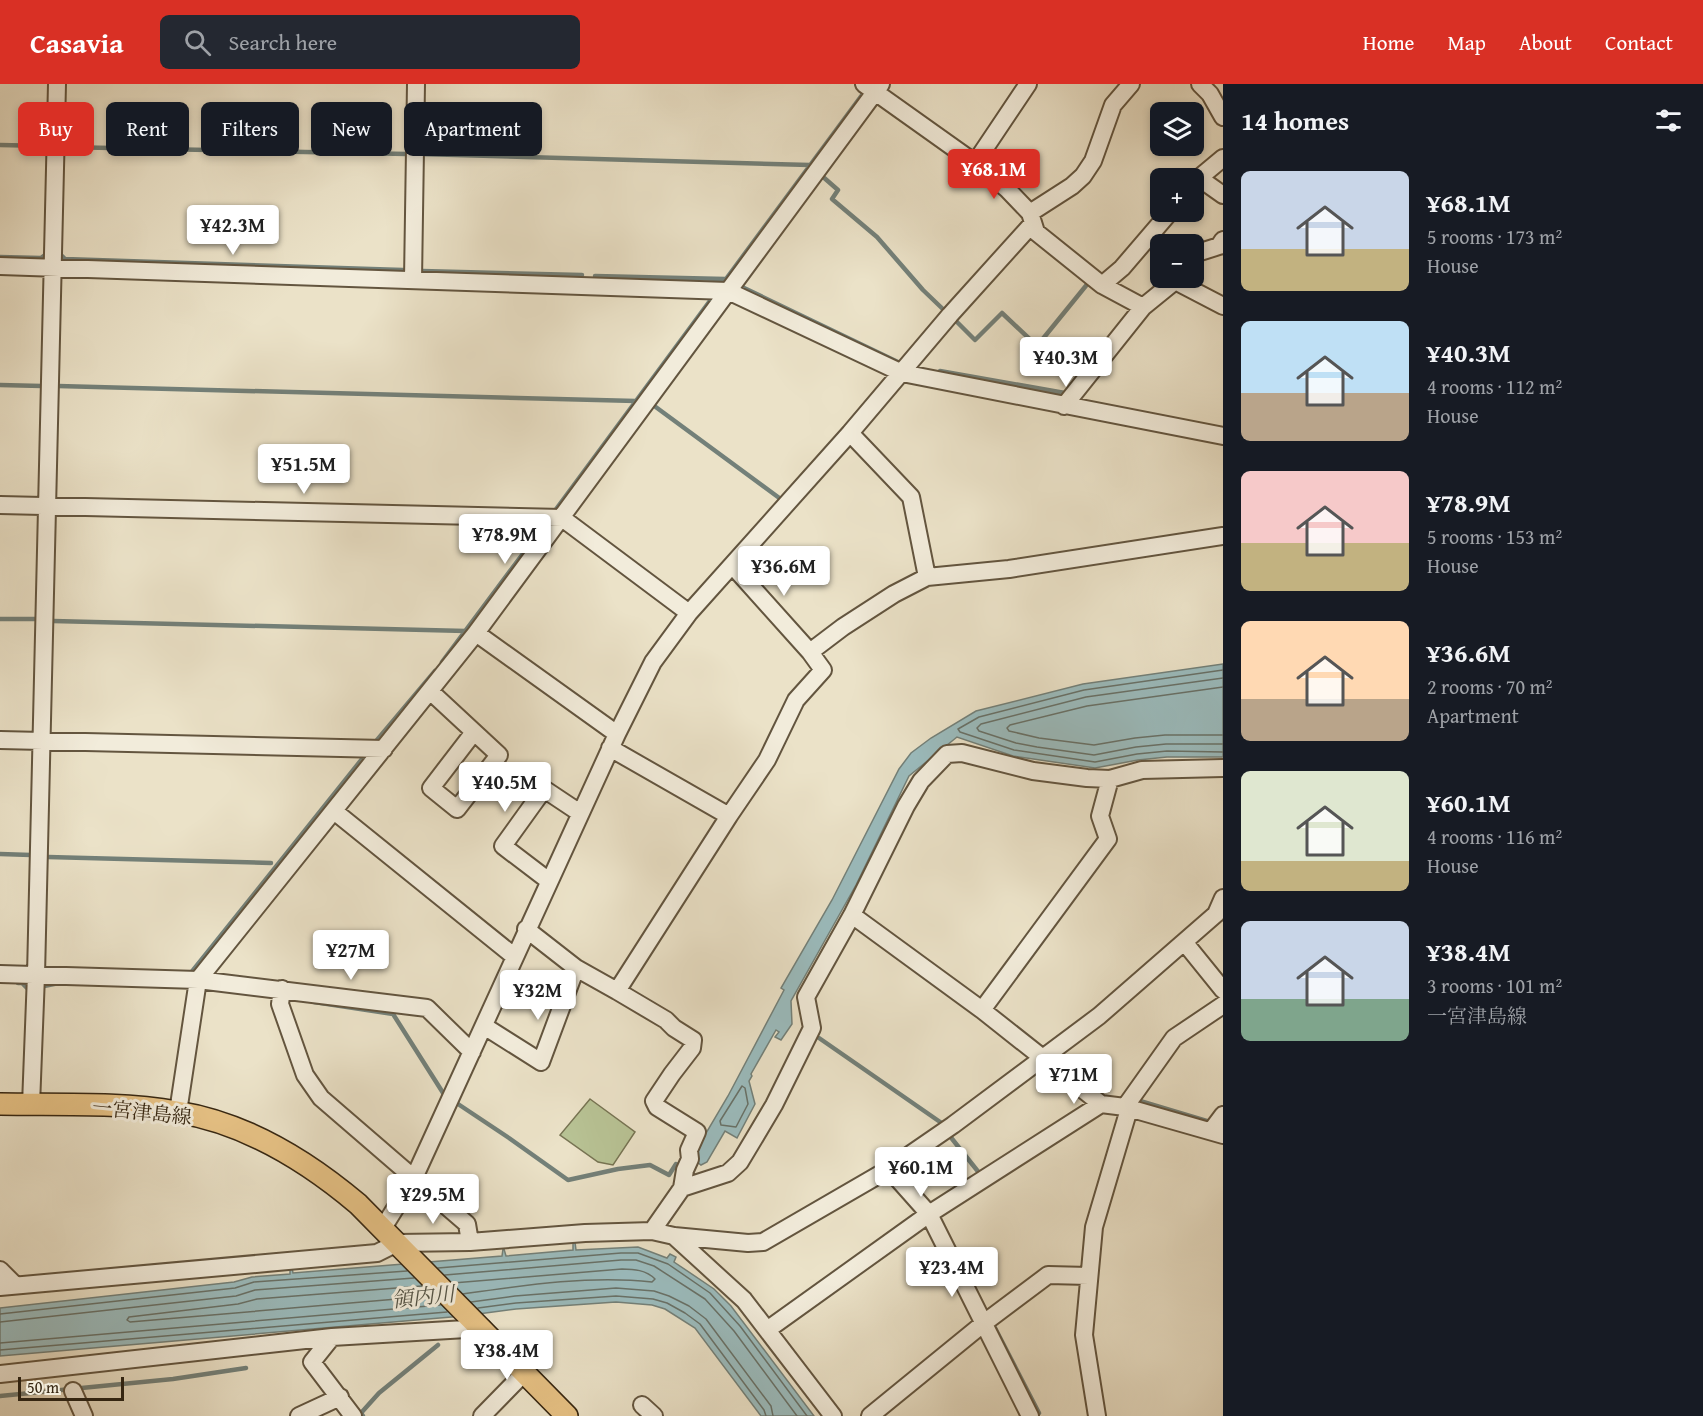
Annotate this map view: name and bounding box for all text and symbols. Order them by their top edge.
search box [160,15,580,69]
text: Casavia [30,22,124,63]
icon: search [181,26,214,59]
text: Search here [229,26,337,58]
text: Home [1363,27,1414,58]
text: Map [1447,27,1486,58]
text: About [1519,27,1572,58]
text: Contact [1605,27,1673,58]
text: 14 homes [1241,101,1349,140]
chip: Buy [18,102,94,156]
chip: Rent [106,102,189,156]
chip: Filters [201,102,299,156]
chip: New [311,102,392,156]
chip: Apartment [404,102,542,156]
map controls [1150,102,1204,288]
button: layers [1150,102,1204,156]
icon: filters [1652,104,1685,137]
pin: ¥68.1M [945,149,1043,200]
text: ¥68.1M [962,154,1026,183]
button: + [1150,168,1204,222]
text: ¥68.1M [1427,183,1511,222]
icon: home [1289,195,1361,267]
pin: ¥42.3M [184,205,282,256]
text: ¥42.3M [201,210,265,239]
text: 5 rooms · 173 m² [1427,222,1562,251]
button: − [1150,234,1204,288]
text: House [1427,251,1479,280]
text: ¥40.3M [1427,333,1511,372]
pin: ¥40.3M [1017,337,1115,388]
text: ¥40.3M [1034,342,1098,371]
icon: home [1289,345,1361,417]
text: 4 rooms · 112 m² [1427,372,1562,401]
text: House [1427,401,1479,430]
pin: ¥51.5M [255,444,353,495]
text: ¥51.5M [272,449,336,478]
text: ¥78.9M [1427,483,1511,522]
icon: home [1289,495,1361,567]
pin: ¥78.9M [456,514,554,565]
text: ¥78.9M [473,519,537,548]
text: 5 rooms · 153 m² [1427,522,1562,551]
pin: ¥36.6M [735,546,833,597]
text: ¥36.6M [752,551,816,580]
text: House [1427,551,1479,580]
text: ¥36.6M [1427,633,1511,672]
icon: home [1289,645,1361,717]
text: 2 rooms · 70 m² [1427,672,1553,701]
text: Apartment [1427,701,1519,730]
pin: ¥40.5M [456,762,554,813]
text: ¥40.5M [473,767,537,796]
text: ¥60.1M [1427,783,1511,822]
icon: home [1289,795,1361,867]
text: 4 rooms · 116 m² [1427,822,1562,851]
text: House [1427,851,1479,880]
pin: ¥27M [315,930,387,981]
text: ¥38.4M [1427,932,1511,971]
text: ¥27M [327,935,375,964]
icon: home [1289,945,1361,1017]
pin: ¥32M [502,970,574,1021]
text: 3 rooms · 101 m² [1427,971,1562,1000]
text: ¥32M [514,975,562,1004]
text: 一宮津島線 [1427,1001,1527,1030]
pin: ¥71M [1038,1054,1110,1105]
text: ¥71M [1050,1059,1098,1088]
street label: 一宮津島線 [91,1092,193,1131]
pin: ¥60.1M [872,1147,970,1198]
text: ¥60.1M [889,1152,953,1181]
pin: ¥29.5M [384,1174,482,1225]
text: ¥29.5M [401,1179,465,1208]
pin: ¥23.4M [903,1247,1001,1298]
text: ¥23.4M [920,1252,984,1281]
water label: 領内川 [390,1278,458,1315]
pin: ¥38.4M [458,1330,556,1381]
text: ¥38.4M [475,1335,539,1364]
scale bar [18,1374,124,1402]
text: 50 m [27,1375,59,1399]

